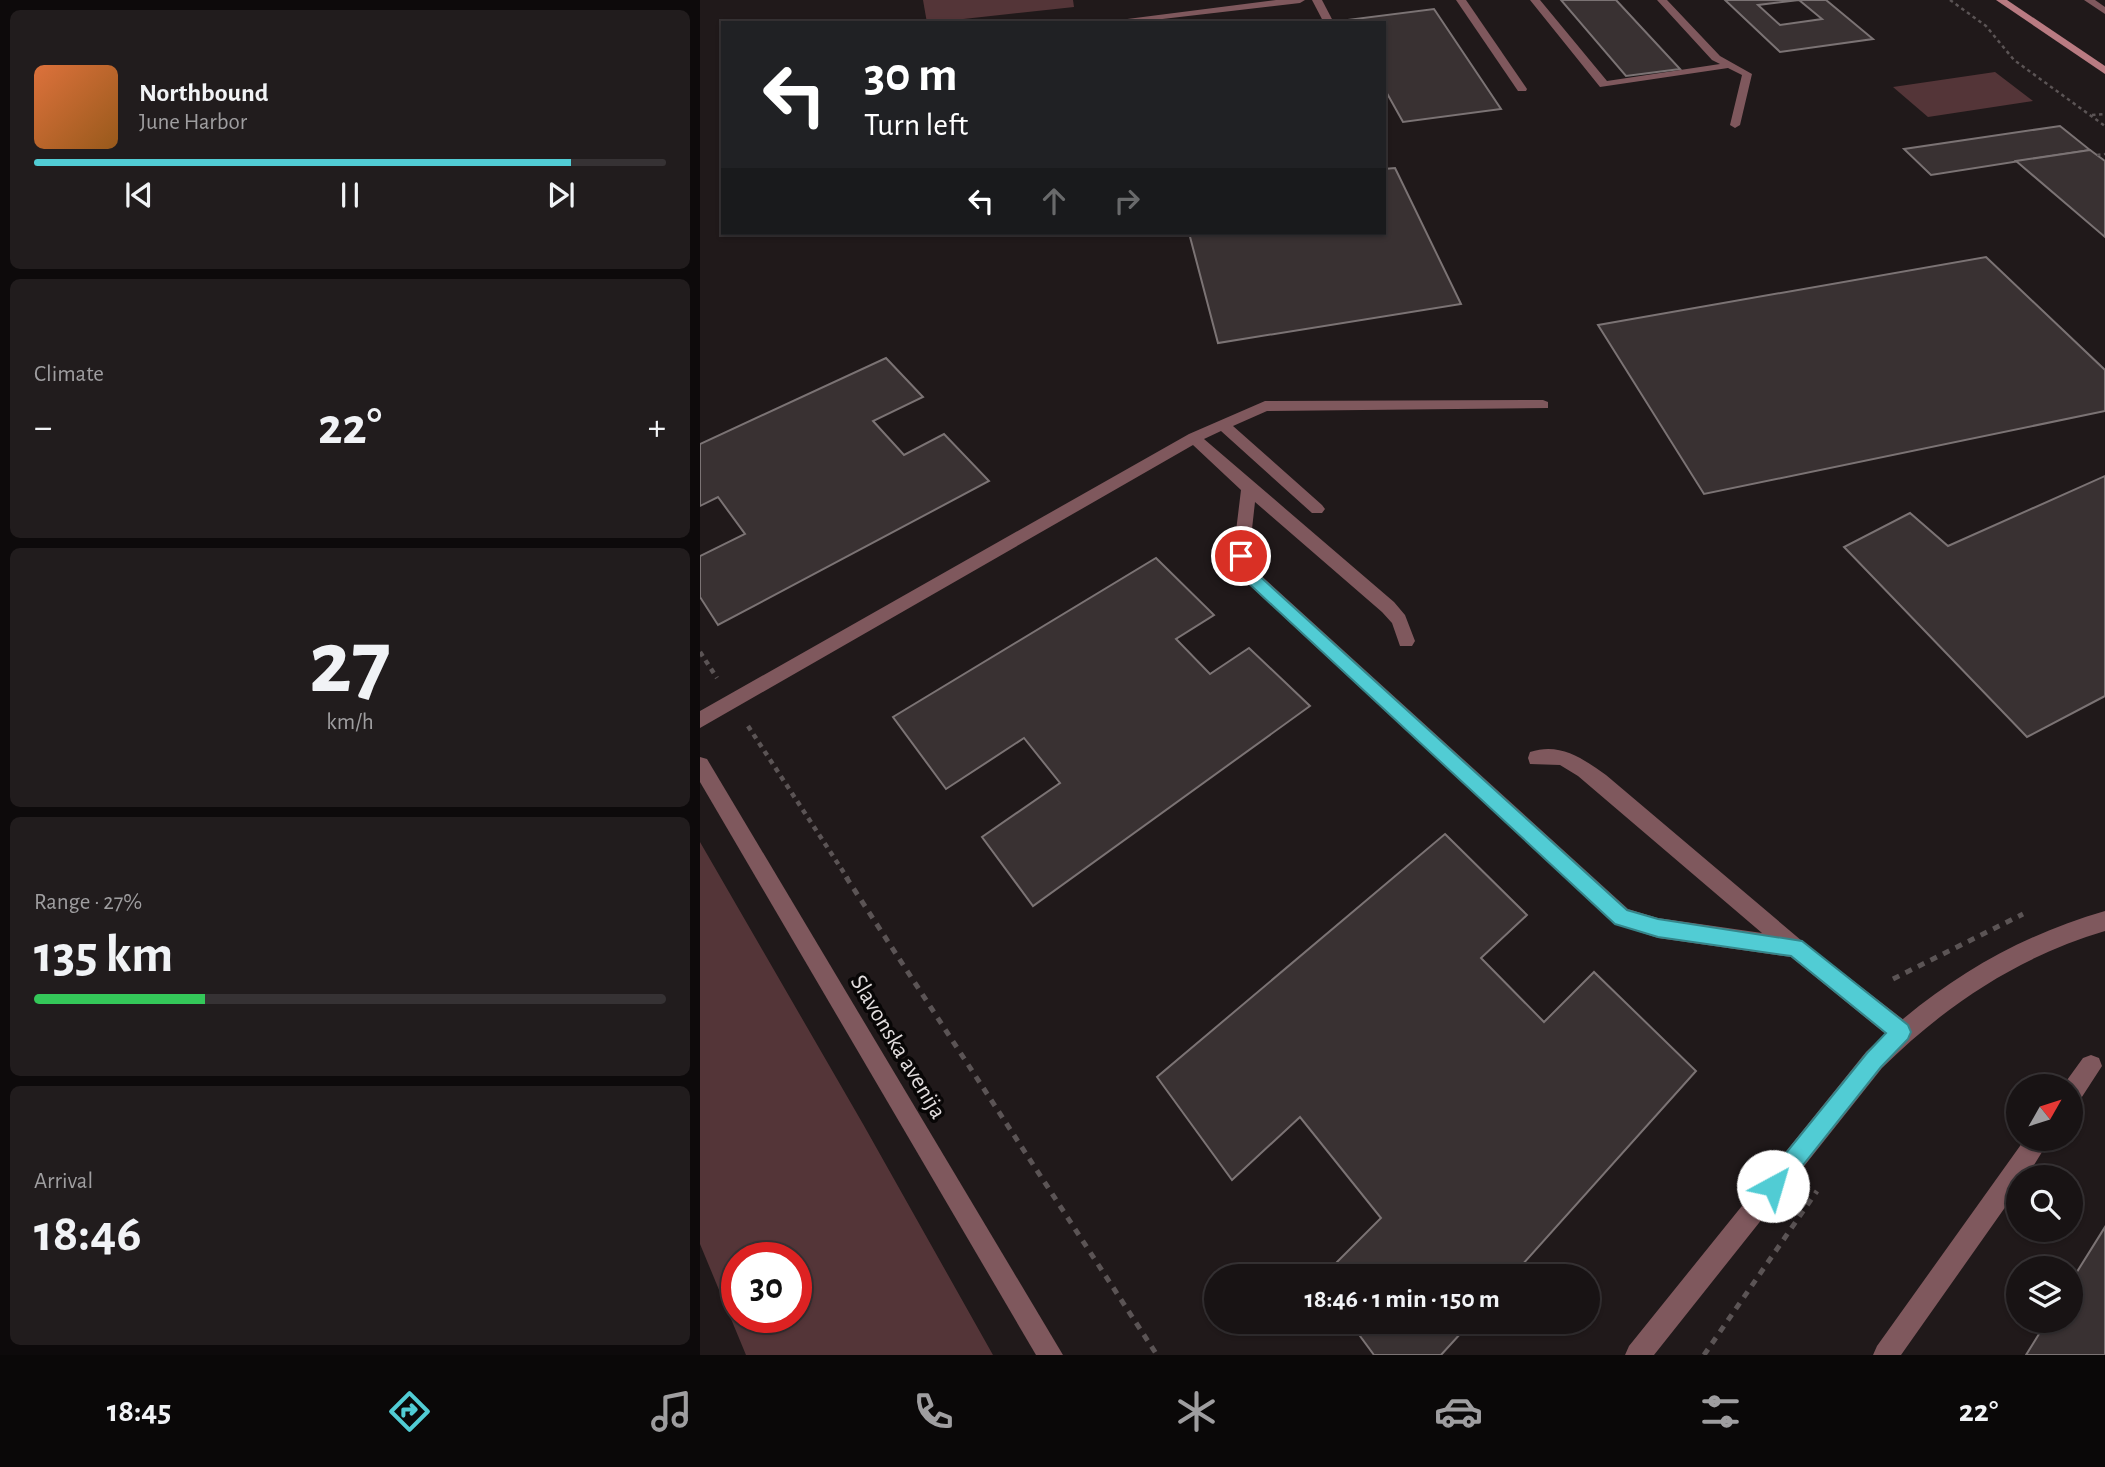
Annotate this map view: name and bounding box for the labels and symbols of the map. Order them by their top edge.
pin [1211,526,1271,586]
street label: Slavonska avenija [846,971,950,1123]
north arrow [2006,1074,2082,1152]
position arrow [1736,1149,1810,1223]
speed limit sign: 30 [721,1242,812,1333]

